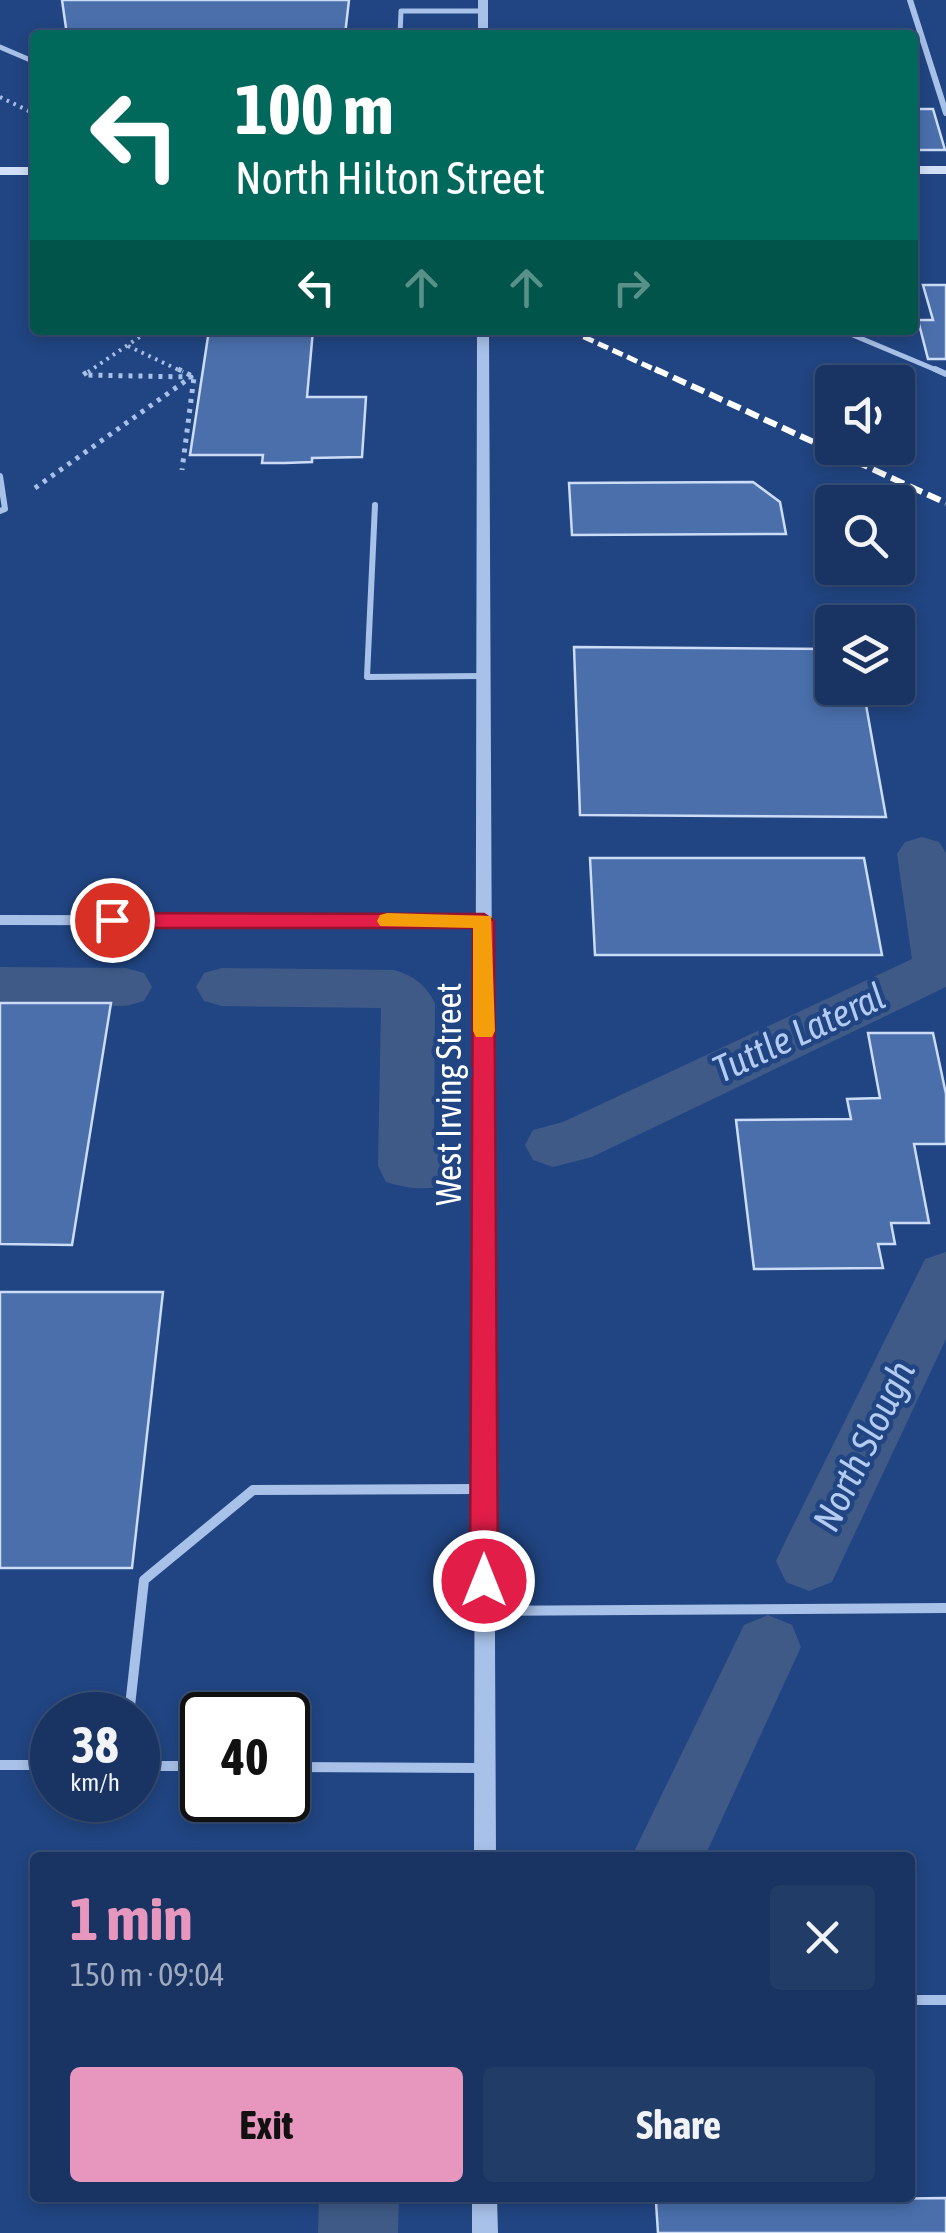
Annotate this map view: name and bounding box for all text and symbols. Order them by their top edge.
text: 100 m [235,69,394,149]
icon: left [70,70,200,200]
text: North Hilton Street [235,152,545,204]
icon: left [289,260,344,315]
icon: ahead [394,260,449,315]
icon: ahead [499,260,554,315]
icon: right [604,260,659,315]
map controls [815,365,915,705]
button: sound [815,365,915,465]
button: search [815,485,915,585]
button: layers [815,605,915,705]
pin [70,878,155,963]
icon: arrive [85,893,140,948]
water label: Tuttle Lateral [706,974,892,1091]
street label: West Irving Street [428,983,468,1205]
water label: North Slough [804,1354,923,1538]
position arrow [432,1529,536,1633]
speed limit sign: 40 [180,1692,310,1822]
text: 38 [71,1716,118,1774]
text: km/h [70,1768,120,1796]
text: 1 min [70,1884,193,1953]
button: close [770,1885,875,1990]
text: 150 m · 09:04 [70,1956,225,1993]
button: Exit [70,2067,463,2182]
button: Share [483,2067,875,2182]

